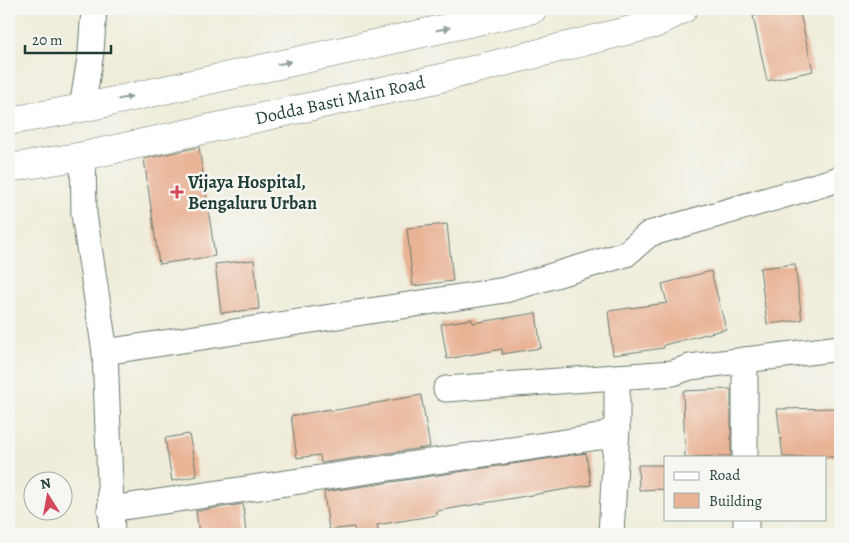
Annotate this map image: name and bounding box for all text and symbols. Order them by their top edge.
scale bar [25,22,111,54]
one-way arrow [435,24,451,32]
text: 20 m [32,30,63,50]
one-way arrow [276,59,292,67]
street label: Dodda Basti Main Road [253,70,428,130]
one-way arrow [118,94,133,102]
place label: Vijaya Hospital, Bengaluru Urban [187,170,317,215]
marker: Vijaya Hospital, Bengaluru Urban [170,185,184,199]
legend [664,456,826,520]
text: Road [709,465,741,485]
north arrow [22,470,72,520]
text: N [39,473,52,494]
text: Building [709,491,762,511]

